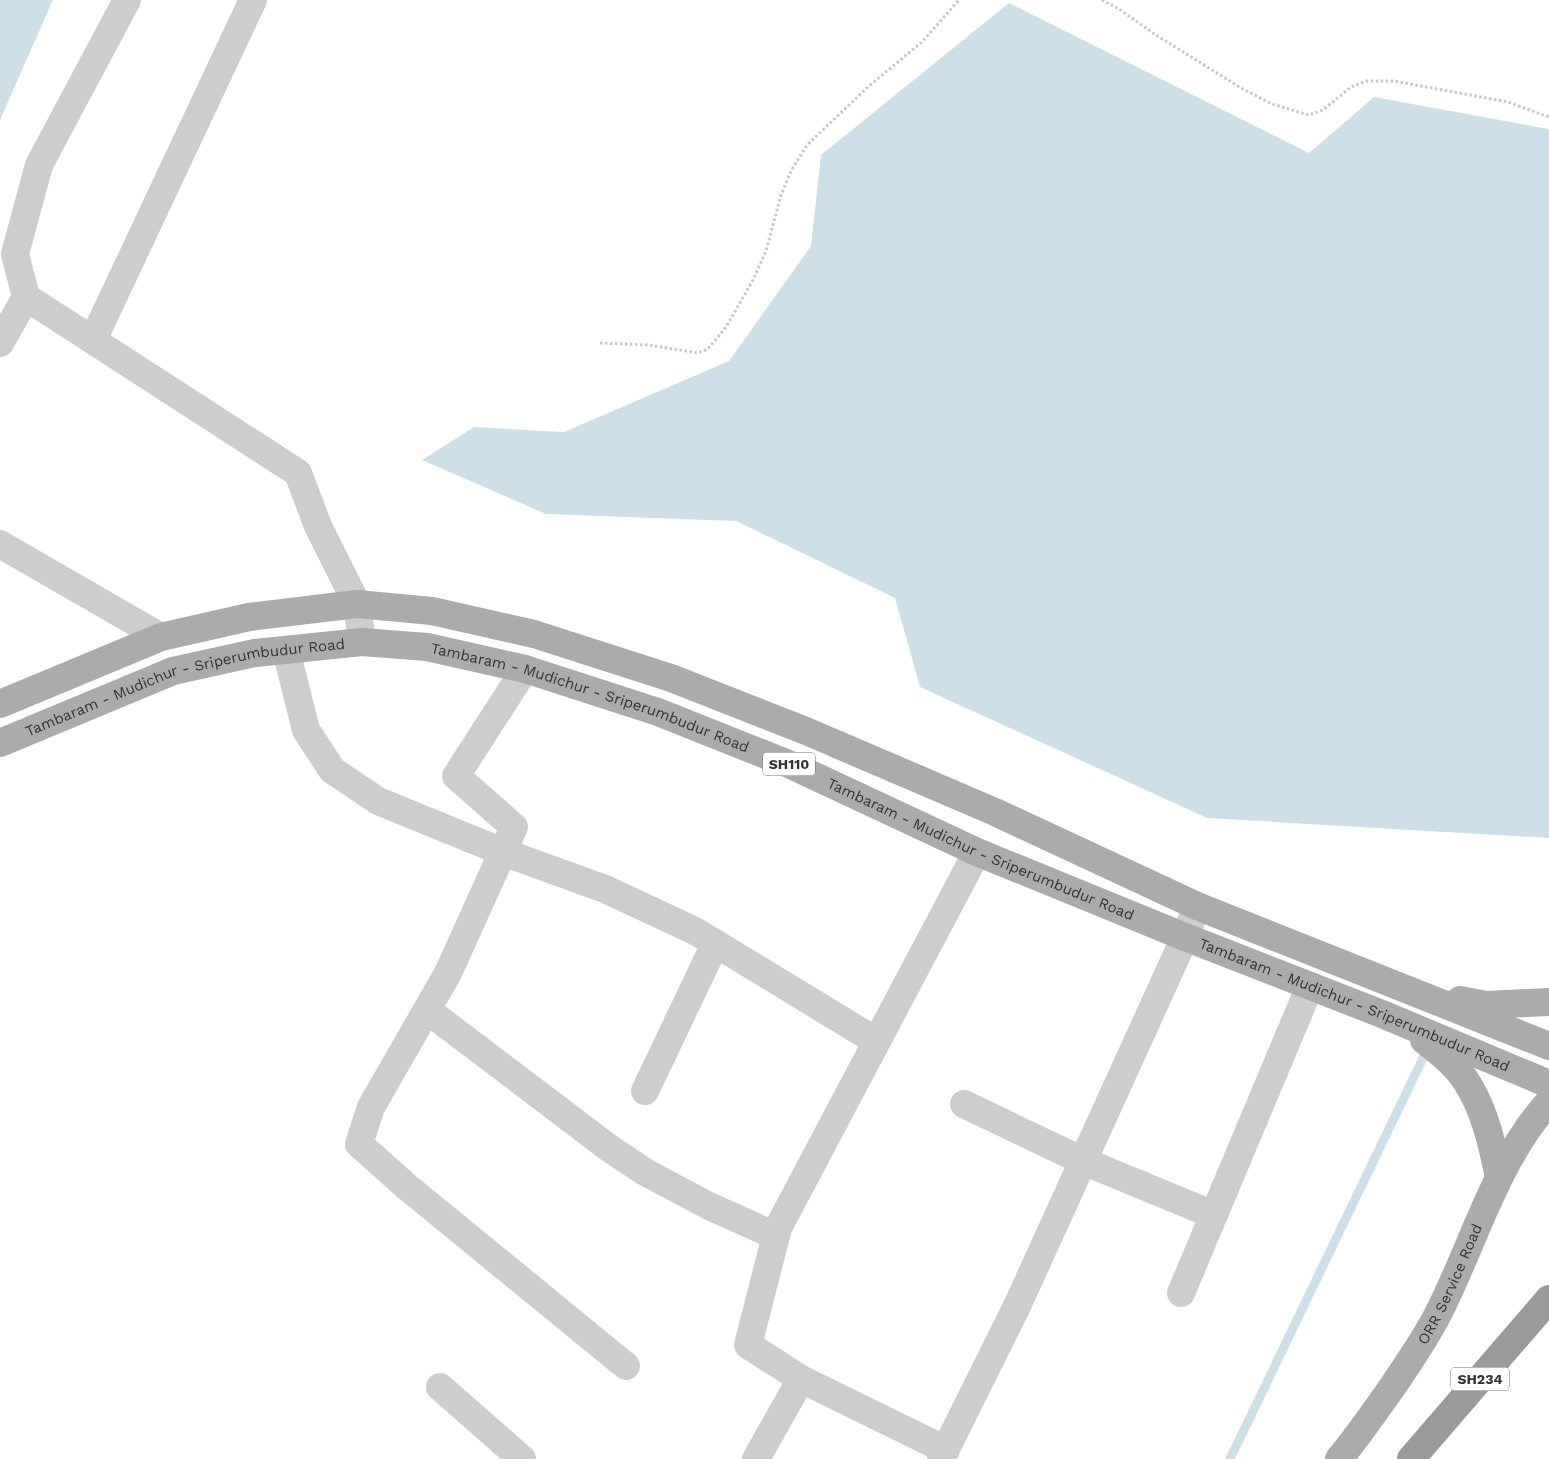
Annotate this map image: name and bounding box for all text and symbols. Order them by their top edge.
street label: Tambaram - Mudichur - Sriperumbudur Road [23,635,346,740]
street label: Tambaram - Mudichur - Sriperumbudur Road [429,639,752,756]
road number: SH110 [763,752,815,776]
street label: Tambaram - Mudichur - Sriperumbudur Road [824,774,1137,924]
street label: Tambaram - Mudichur - Sriperumbudur Road [1196,934,1512,1075]
street label: ORR Service Road [1414,1221,1486,1348]
road number: SH234 [1451,1368,1509,1390]

